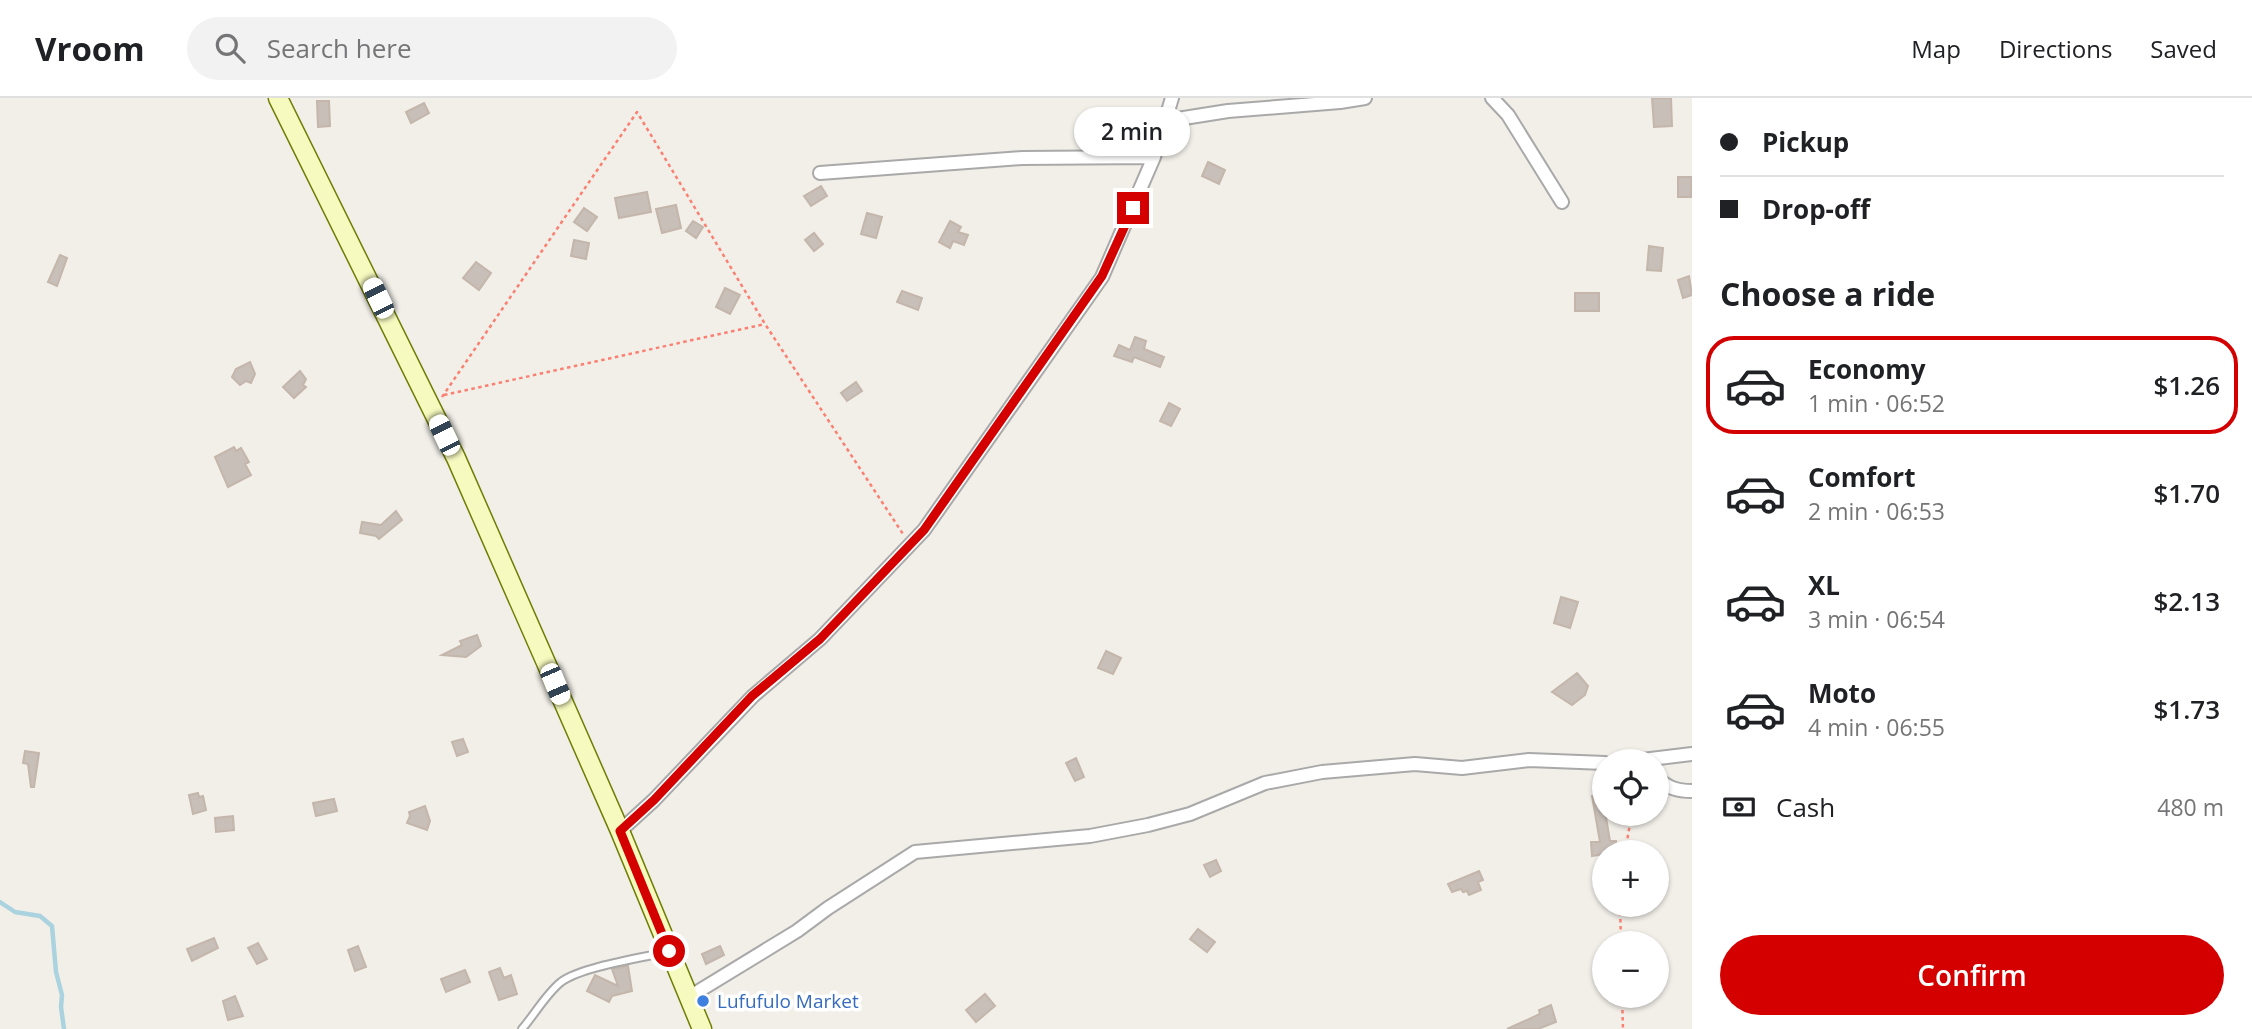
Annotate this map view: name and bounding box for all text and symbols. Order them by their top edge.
search box [187,17,677,80]
text: Vroom [35,26,145,71]
icon: search [211,29,249,67]
text: Search here [267,30,412,66]
text: Map [1911,32,1961,65]
text: Directions [1999,32,2112,65]
text: Saved [2150,32,2217,65]
callout: 2 min [1075,106,1191,155]
text: 2 min [1101,115,1163,147]
text: Pickup [1762,124,1849,160]
text: Drop-off [1762,191,1870,227]
route end [1117,192,1149,224]
text: Choose a ride [1720,272,1935,315]
car [360,275,397,321]
text: Economy [1808,351,1926,387]
icon: car [1724,354,1787,417]
text: $1.26 [2153,367,2220,403]
text: 1 min · 06:52 [1808,387,1945,419]
car [426,412,463,458]
text: Comfort [1808,459,1915,495]
icon: car [1724,462,1787,525]
text: $1.70 [2153,475,2220,511]
text: 2 min · 06:53 [1808,495,1945,527]
text: XL [1808,567,1840,603]
icon: car [1724,570,1787,633]
text: $2.13 [2153,583,2220,619]
text: 3 min · 06:54 [1808,603,1945,635]
car [538,661,573,707]
text: Moto [1808,675,1876,711]
icon: car [1724,678,1787,741]
text: $1.73 [2153,691,2220,727]
text: 4 min · 06:55 [1808,711,1945,743]
map controls [1592,749,1669,1008]
button: locate [1592,749,1669,826]
icon: cash [1720,788,1758,826]
text: Cash [1776,789,1835,825]
text: 480 m [2157,791,2224,823]
button: + [1592,840,1669,917]
button: − [1592,931,1669,1008]
route start [653,935,685,967]
button: Confirm [1720,935,2224,1015]
place label: Lufufulo Market [717,988,859,1014]
marker: Lufufulo Market [695,993,711,1009]

